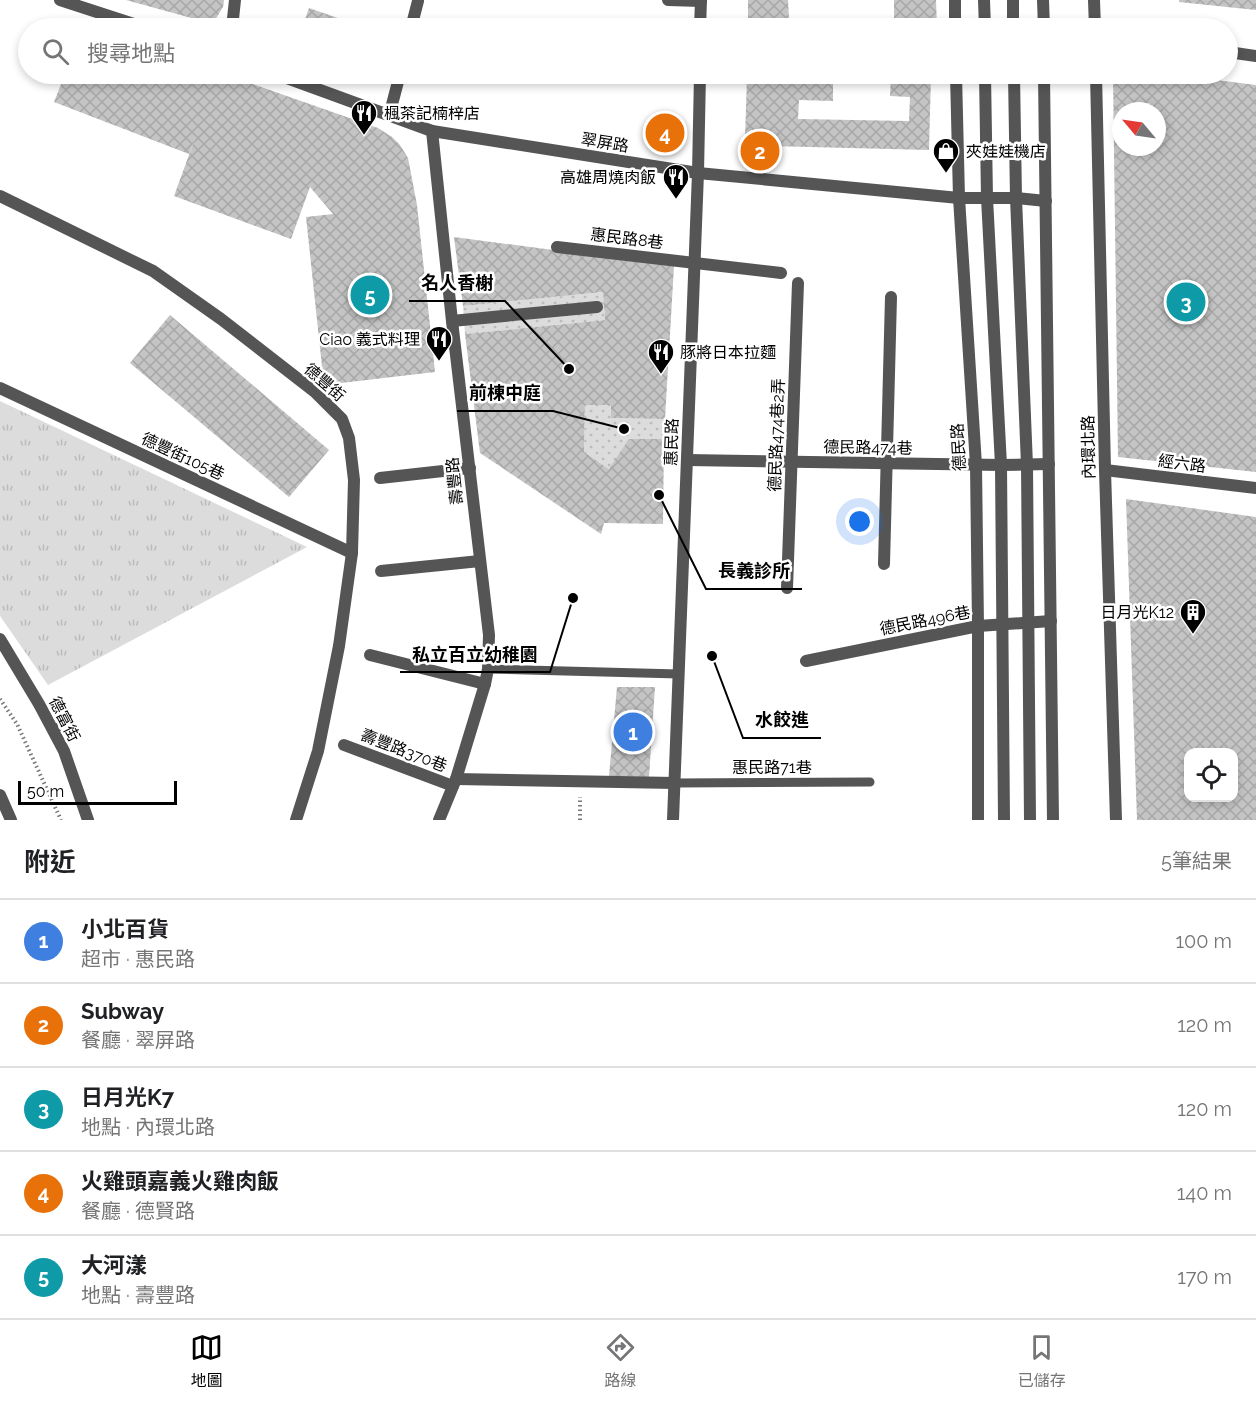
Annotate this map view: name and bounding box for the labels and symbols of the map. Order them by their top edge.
restaurant icon: 楓茶記楠梓店 [349,98,379,136]
north arrow [1112,102,1166,156]
place label: 楓茶記楠梓店 [384,104,480,123]
pin: 4 [646,110,684,156]
pin: 2 [740,128,780,174]
street label: 翠屏路 [580,129,630,156]
shop icon: 夾娃娃機店 [931,136,961,174]
place label: 夾娃娃機店 [966,142,1046,161]
restaurant icon: 高雄周燒肉飯 [661,162,691,200]
place label: 高雄周燒肉飯 [560,168,656,187]
street label: 惠民路8巷 [589,225,665,252]
callout: 名人香榭 [409,265,505,301]
pin: 5 [350,272,389,318]
text: 名人香榭 [421,272,493,293]
pin: 3 [1166,280,1206,324]
restaurant icon: Ciao 義式料理 [424,324,454,362]
place label: Ciao 義式料理 [319,330,420,349]
restaurant icon: 豚將日本拉麵 [646,337,676,375]
place label: 豚將日本拉麵 [680,343,776,362]
street label: 德豐街 [300,359,349,405]
callout: 前棟中庭 [457,375,553,411]
street label: 德民路474巷2弄 [765,378,788,492]
text: 前棟中庭 [469,382,541,403]
street label: 內環北路 [1078,415,1099,479]
street label: 惠民路 [661,418,682,466]
street label: 德民路 [948,423,969,471]
street label: 德豐街105巷 [138,429,227,484]
street label: 德民路474巷 [823,437,913,458]
street label: 經六路 [1157,451,1207,476]
street label: 壽豐路 [443,456,466,506]
your location [845,507,874,536]
callout: 長義診所 [706,553,802,589]
text: 長義診所 [718,560,790,581]
building icon: 日月光K12 [1178,597,1208,635]
street label: 德民路496巷 [878,602,972,639]
place label: 日月光K12 [1101,603,1174,622]
callout: 私立百立幼稚園 [400,636,550,672]
text: 私立百立幼稚園 [412,644,538,665]
street label: 德富街 [45,694,84,745]
callout: 水餃進 [743,702,821,738]
text: 水餃進 [755,709,809,730]
pin: 1 [614,710,652,754]
street label: 壽豐路370巷 [358,725,450,776]
street label: 惠民路71巷 [732,758,812,777]
scale bar [18,778,177,806]

